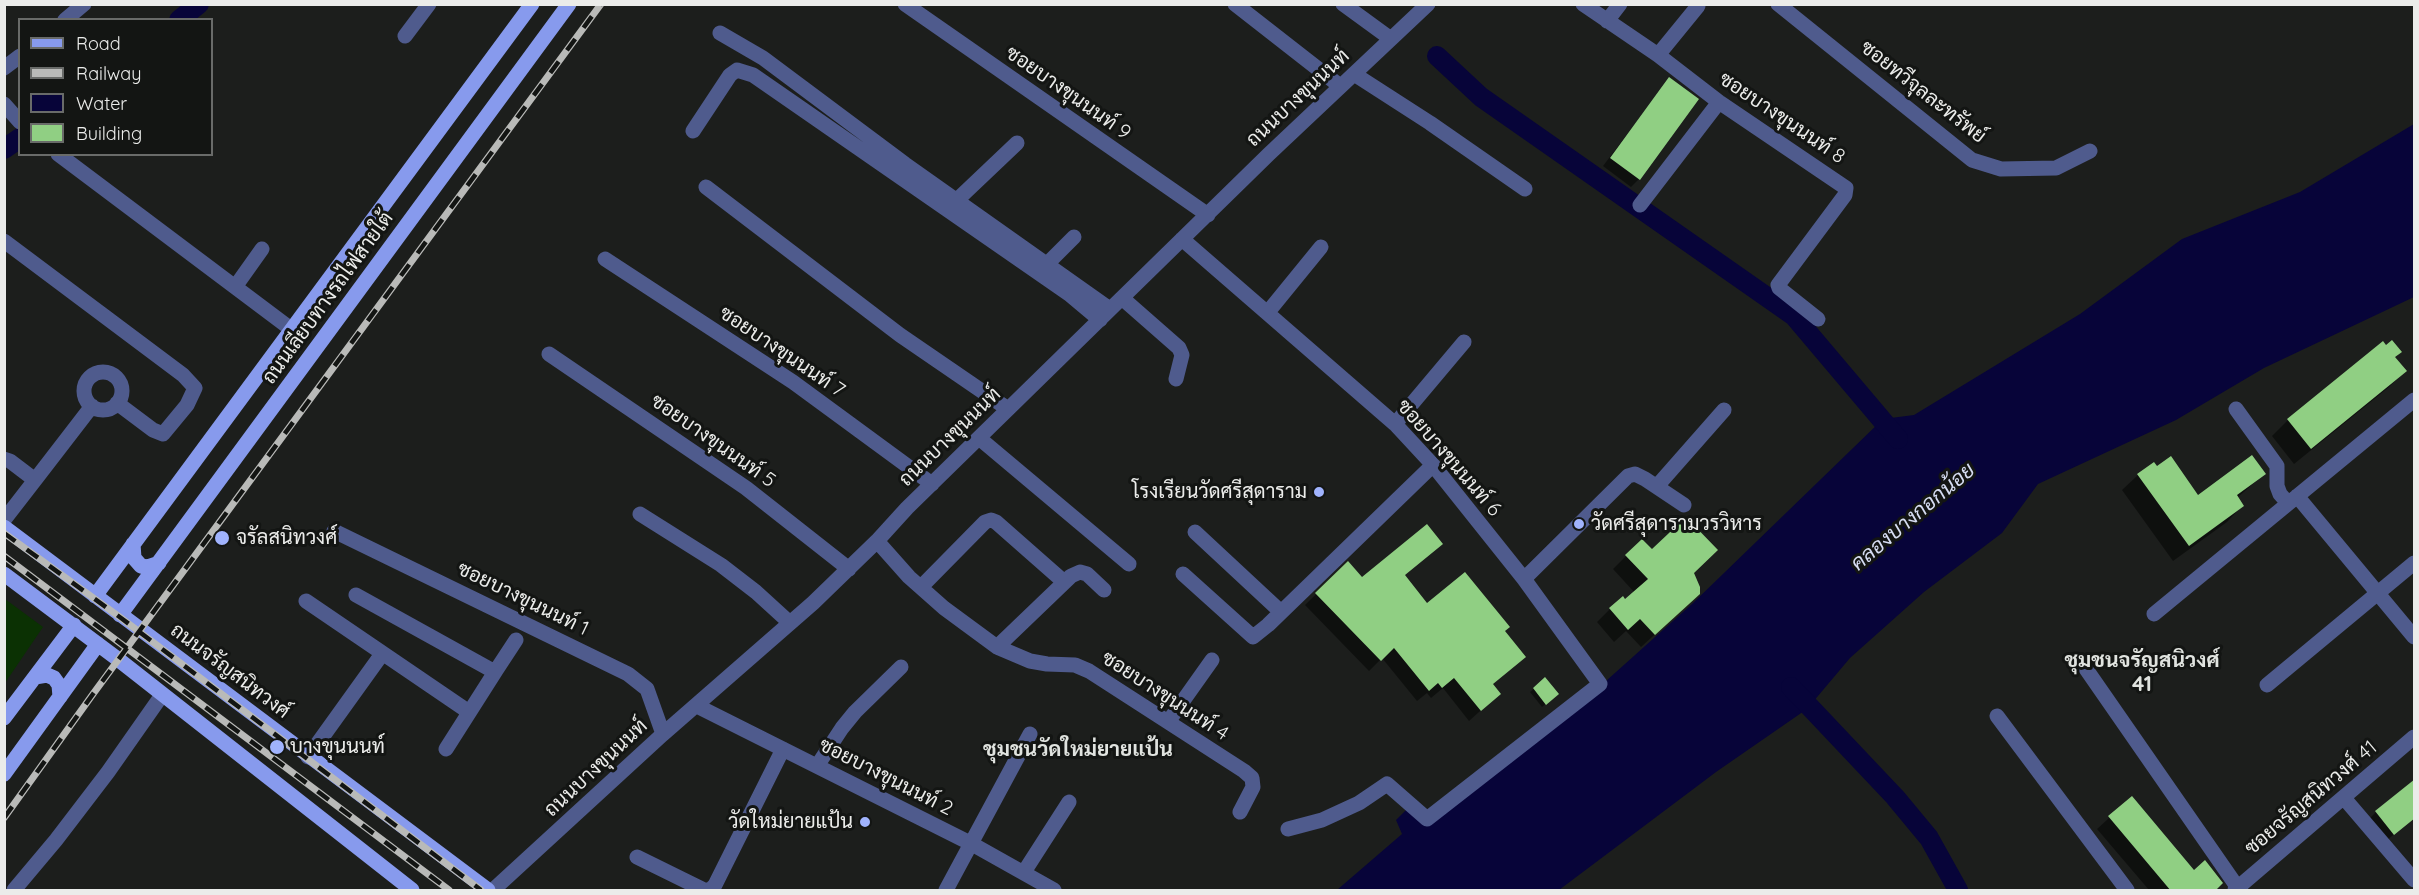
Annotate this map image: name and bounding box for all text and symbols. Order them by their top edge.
legend [18,18,213,156]
text: Road [76,32,121,55]
street label: ซอยทวีจุลละทรัพย์ [1856,36,1990,148]
street label: ซอยบางขุนนนท์ 9 [1001,41,1135,145]
street label: ถนนบางขุนนนท์ [1242,44,1354,152]
text: Railway [76,62,142,85]
street label: ซอยบางขุนนนท์ 8 [1714,67,1850,169]
text: Water [76,92,127,115]
text: Building [76,122,142,145]
street label: ถนนเลียบทางรถไฟสายใต้ [257,207,399,389]
street label: ซอยบางขุนนนท์ 7 [715,301,849,403]
street label: ถนนบางขุนนนท์ [894,383,1006,491]
street label: ซอยบางขุนนนท์ 5 [646,389,780,493]
street label: ซอยบางขุนนนท์ 6 [1392,395,1506,521]
water label: คลองบางกอกน้อย [1846,458,1980,576]
place label: โรงเรียนวัดศรีสุดาราม [1132,480,1307,504]
marker: โรงเรียนวัดศรีสุดาราม [1312,485,1326,499]
place label: วัดศรีสุดารามวรวิหาร [1591,512,1762,536]
marker: วัดศรีสุดารามวรวิหาร [1572,517,1586,531]
place label: จรัลสนิทวงศ์ [236,526,337,550]
marker: จรัลสนิทวงศ์ [213,529,231,547]
street label: ซอยบางขุนนนท์ 1 [453,557,593,641]
street label: ถนนจรัญสนิทวงศ์ [166,618,294,724]
street label: ซอยบางขุนนนท์ 4 [1097,646,1233,746]
district label: ชุมชนจรัญสนิวงศ์ 41 [2064,648,2220,698]
street label: ถนนบางขุนนนท์ [540,714,652,822]
street label: ซอยบางขุนนนท์ 2 [815,733,957,821]
place label: บางขุนนนท์ [290,735,385,759]
street label: ซอยจรัญสนิทวงศ์ 41 [2240,736,2382,860]
district label: ชุมชนวัดใหม่ยายแป้น [983,737,1173,763]
marker: บางขุนนนท์ [268,738,286,756]
place label: วัดใหม่ยายแป้น [728,810,853,834]
marker: วัดใหม่ยายแป้น [858,815,872,829]

